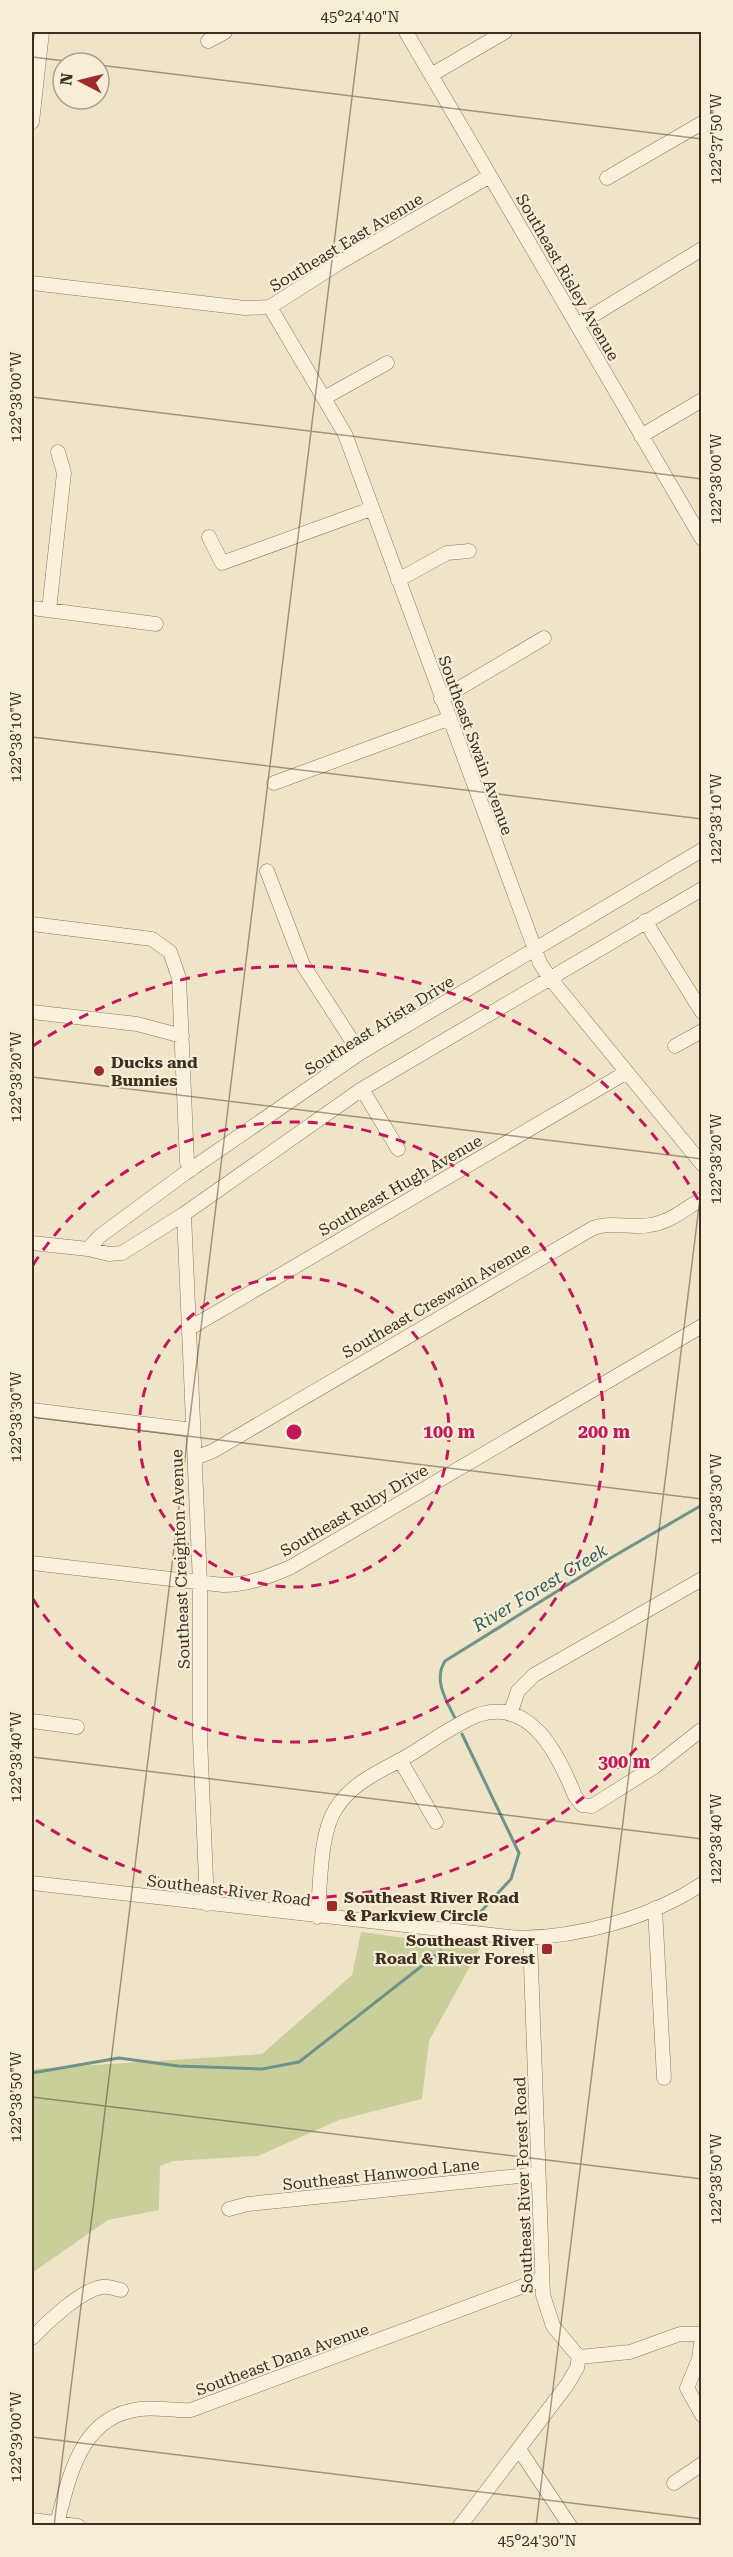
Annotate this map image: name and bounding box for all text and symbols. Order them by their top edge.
text: 45°24'40"N [320,8,400,26]
north arrow [51,51,111,111]
text: N [56,72,77,87]
text: 122°37'50"W [707,93,725,184]
street label: Southeast East Avenue [266,189,426,296]
street label: Southeast Risley Avenue [512,190,623,364]
text: 122°38'00"W [7,351,25,442]
text: 122°38'00"W [707,433,725,524]
street label: Southeast Swain Avenue [434,653,517,838]
text: 122°38'10"W [7,691,25,782]
text: 122°38'10"W [707,773,725,864]
street label: Southeast Arista Drive [301,972,458,1079]
text: 122°38'20"W [7,1031,25,1122]
place label: Ducks and Bunnies [111,1053,198,1090]
marker: Ducks and Bunnies [92,1064,106,1078]
text: 122°38'20"W [707,1113,725,1204]
street label: Southeast Hugh Avenue [315,1131,485,1240]
street label: Southeast Creswain Avenue [339,1239,534,1362]
text: 122°38'30"W [7,1371,25,1462]
text: 100 m [423,1421,476,1442]
text: 200 m [578,1421,631,1442]
centre of rings [284,1422,304,1442]
street label: Southeast Creighton Avenue [167,1449,194,1669]
text: 122°38'30"W [707,1453,725,1544]
street label: Southeast Ruby Drive [277,1460,432,1561]
water label: River Forest Creek [468,1539,611,1636]
text: 122°38'40"W [7,1711,25,1802]
text: 300 m [598,1751,651,1772]
text: 122°38'40"W [707,1793,725,1884]
street label: Southeast River Road [146,1871,312,1910]
place label: Southeast River Road & Parkview Circle [344,1888,519,1925]
marker: Southeast River Road & Parkview Circle [325,1899,339,1913]
place label: Southeast River Road & River Forest [375,1931,536,1968]
marker: Southeast River Road & River Forest [540,1942,554,1956]
text: 122°38'50"W [7,2051,25,2142]
street label: Southeast River Forest Road [510,2076,537,2294]
text: 122°38'50"W [707,2133,725,2224]
street label: Southeast Hanwood Lane [282,2155,481,2194]
street label: Southeast Dana Avenue [193,2319,371,2400]
text: 122°39'00"W [7,2391,25,2482]
text: 45°24'30"N [497,2532,577,2550]

